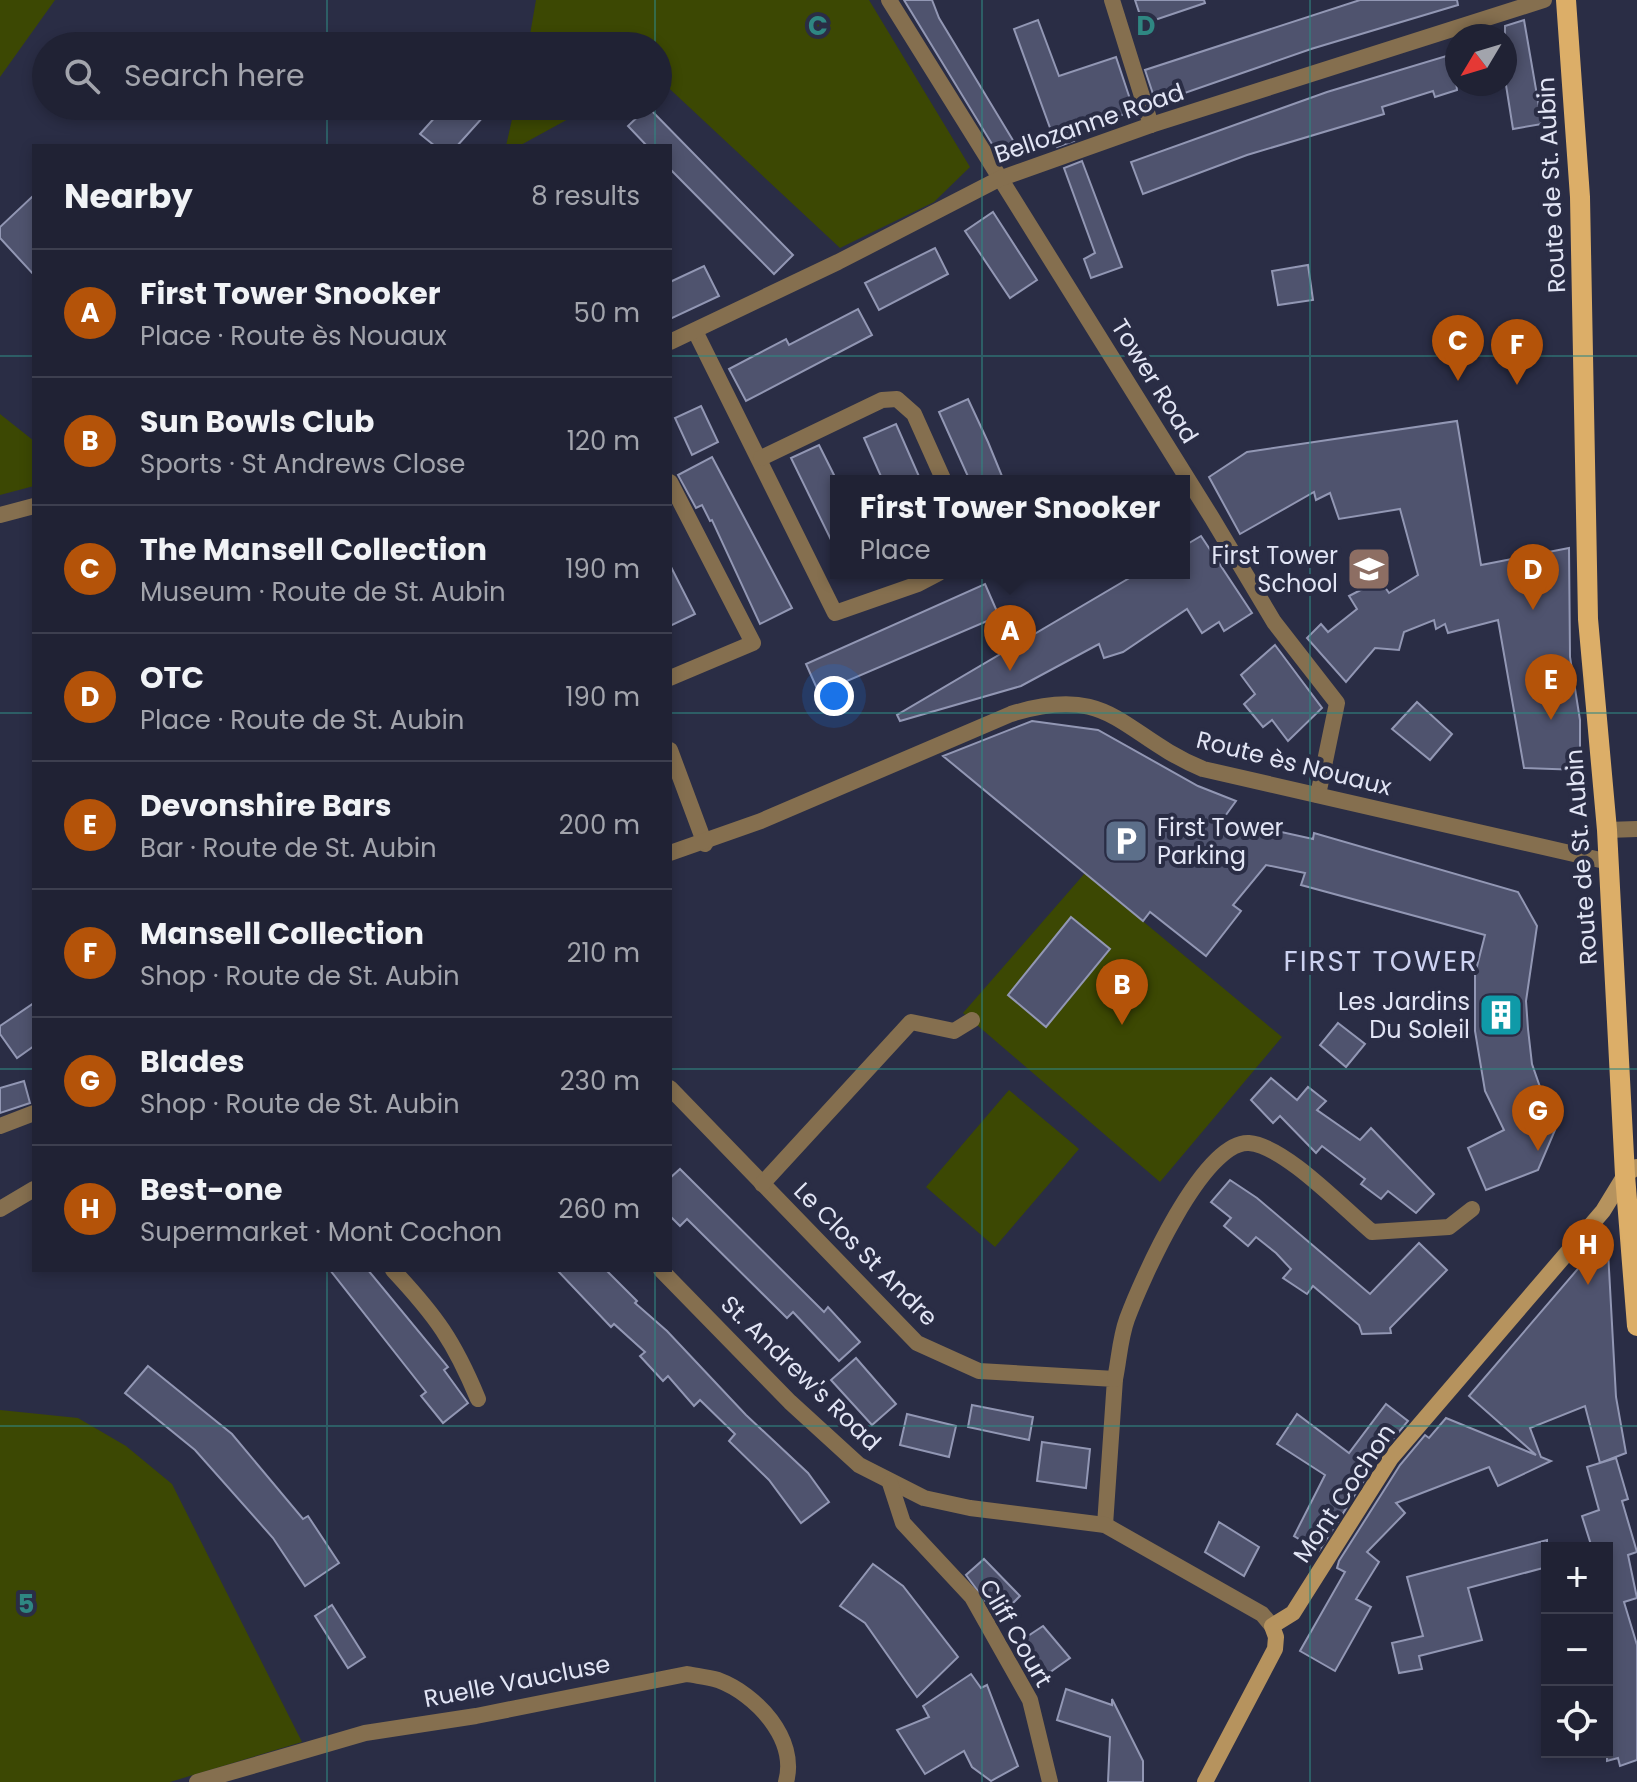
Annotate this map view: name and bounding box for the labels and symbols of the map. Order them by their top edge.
text: C [808,8,828,44]
text: D [1137,8,1156,44]
north arrow [1445,24,1517,96]
street label: Bellozanne Road [990,75,1188,171]
street label: Route de St. Aubin [1529,76,1573,294]
street label: Tower Road [1104,313,1206,449]
pin: C [1432,315,1484,381]
pin: F [1491,319,1543,385]
place label: First Tower School [1212,539,1338,600]
pin: D [1507,544,1559,610]
school or university icon: First Tower School [1345,545,1393,593]
pin: A [984,605,1036,671]
pin: E [1525,654,1577,720]
your location [814,676,854,716]
street label: Route ès Nouaux [1193,723,1395,803]
street label: Route de St. Aubin [1557,748,1605,966]
place label: First Tower Parking [1157,811,1284,872]
parking icon: First Tower Parking [1102,817,1150,865]
district label: FIRST TOWER [1284,942,1478,981]
pin: B [1096,959,1148,1025]
place label: Les Jardins Du Soleil [1338,985,1470,1046]
building icon: Les Jardins Du Soleil [1477,991,1525,1039]
pin: G [1512,1085,1564,1151]
street label: Le Clos St Andre [787,1175,945,1333]
pin: H [1562,1219,1614,1285]
street label: St. Andrew's Road [714,1288,888,1458]
street label: Mont Cochon [1285,1417,1403,1569]
street label: Cliff Court [972,1573,1060,1693]
text: 5 [18,1586,34,1622]
street label: Ruelle Vaucluse [421,1647,613,1715]

